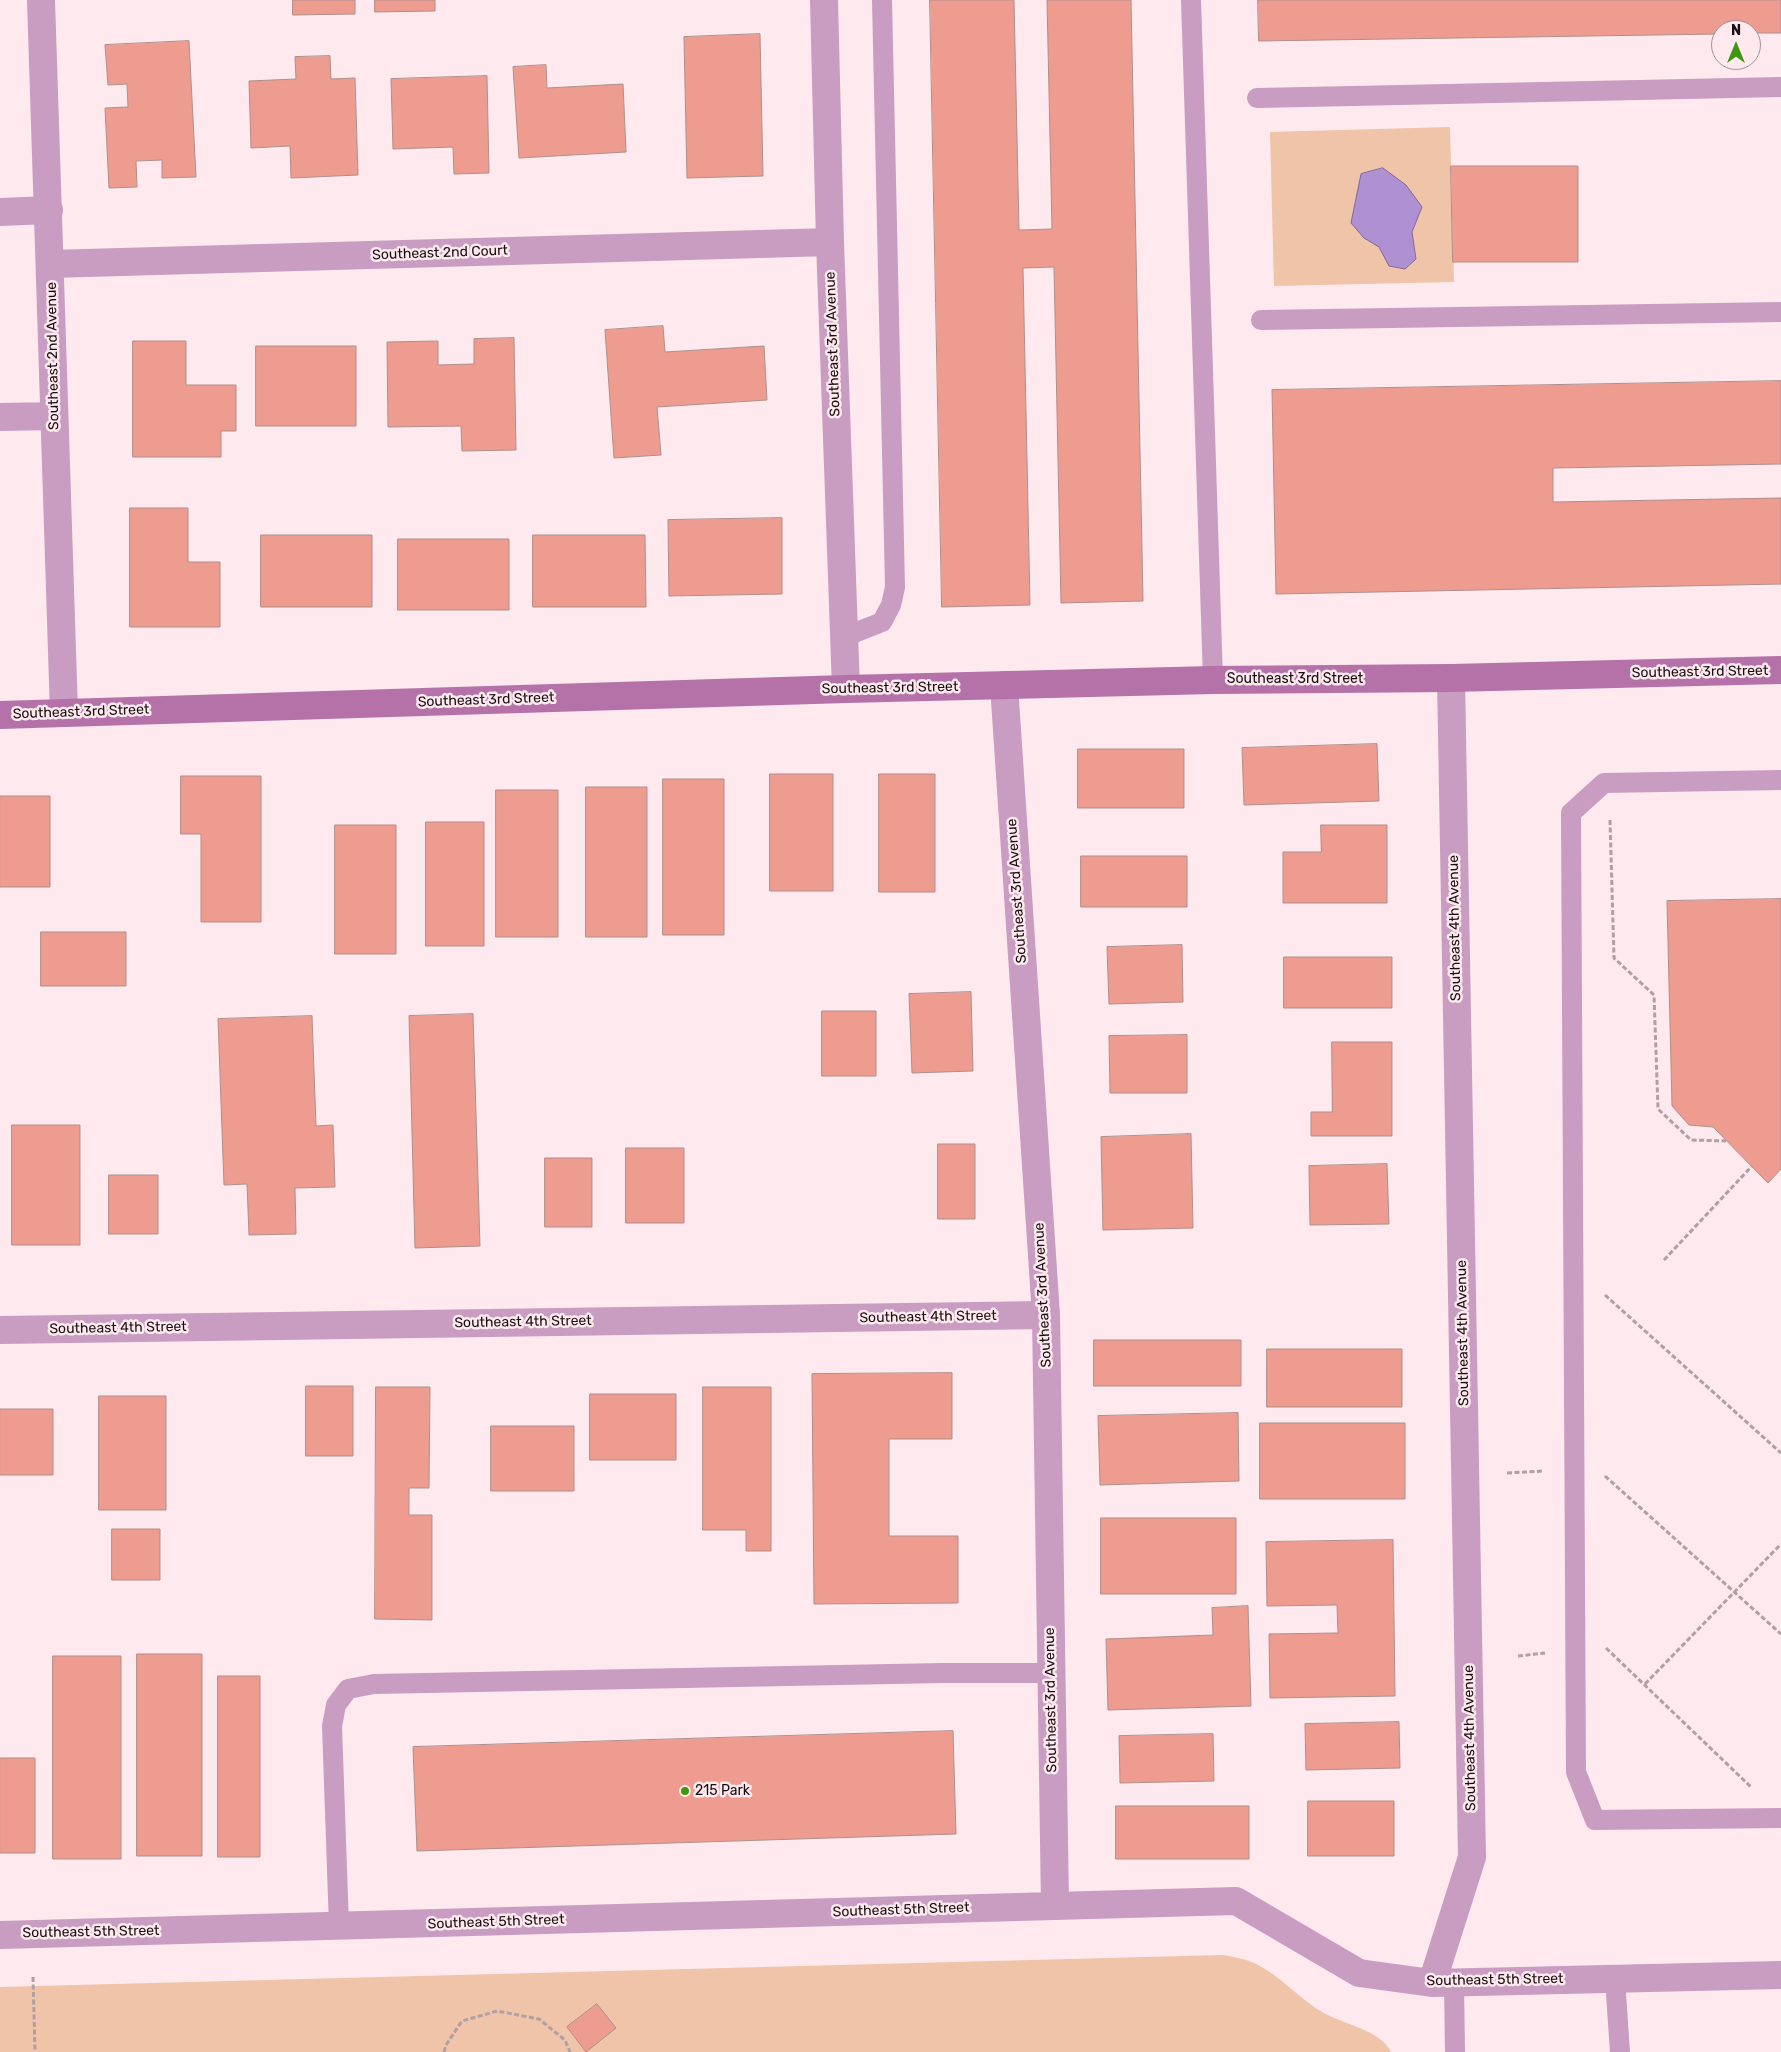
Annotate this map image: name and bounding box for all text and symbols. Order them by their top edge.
north arrow [1711,20,1761,70]
text: N [1731,22,1741,39]
street label: Southeast 2nd Court [372,242,508,264]
street label: Southeast 3rd Avenue [822,271,844,417]
street label: Southeast 2nd Avenue [43,282,63,430]
street label: Southeast 3rd Street [1632,662,1768,682]
street label: Southeast 3rd Street [1227,671,1363,687]
street label: Southeast 3rd Street [822,678,958,698]
street label: Southeast 3rd Street [417,689,555,711]
street label: Southeast 3rd Street [12,701,150,723]
street label: Southeast 3rd Avenue [1004,818,1030,964]
street label: Southeast 4th Avenue [1445,855,1465,1001]
street label: Southeast 3rd Avenue [1031,1222,1055,1368]
street label: Southeast 4th Avenue [1453,1260,1473,1406]
street label: Southeast 4th Street [859,1307,997,1327]
street label: Southeast 4th Street [454,1312,592,1332]
street label: Southeast 4th Street [49,1318,187,1338]
street label: Southeast 3rd Avenue [1041,1627,1061,1773]
street label: Southeast 4th Avenue [1460,1665,1480,1811]
place label: 215 Park [695,1783,750,1799]
marker: 215 Park [679,1785,691,1797]
street label: Southeast 5th Street [832,1899,970,1921]
street label: Southeast 5th Street [427,1911,565,1933]
street label: Southeast 5th Street [22,1922,160,1942]
street label: Southeast 5th Street [1426,1970,1564,1990]

